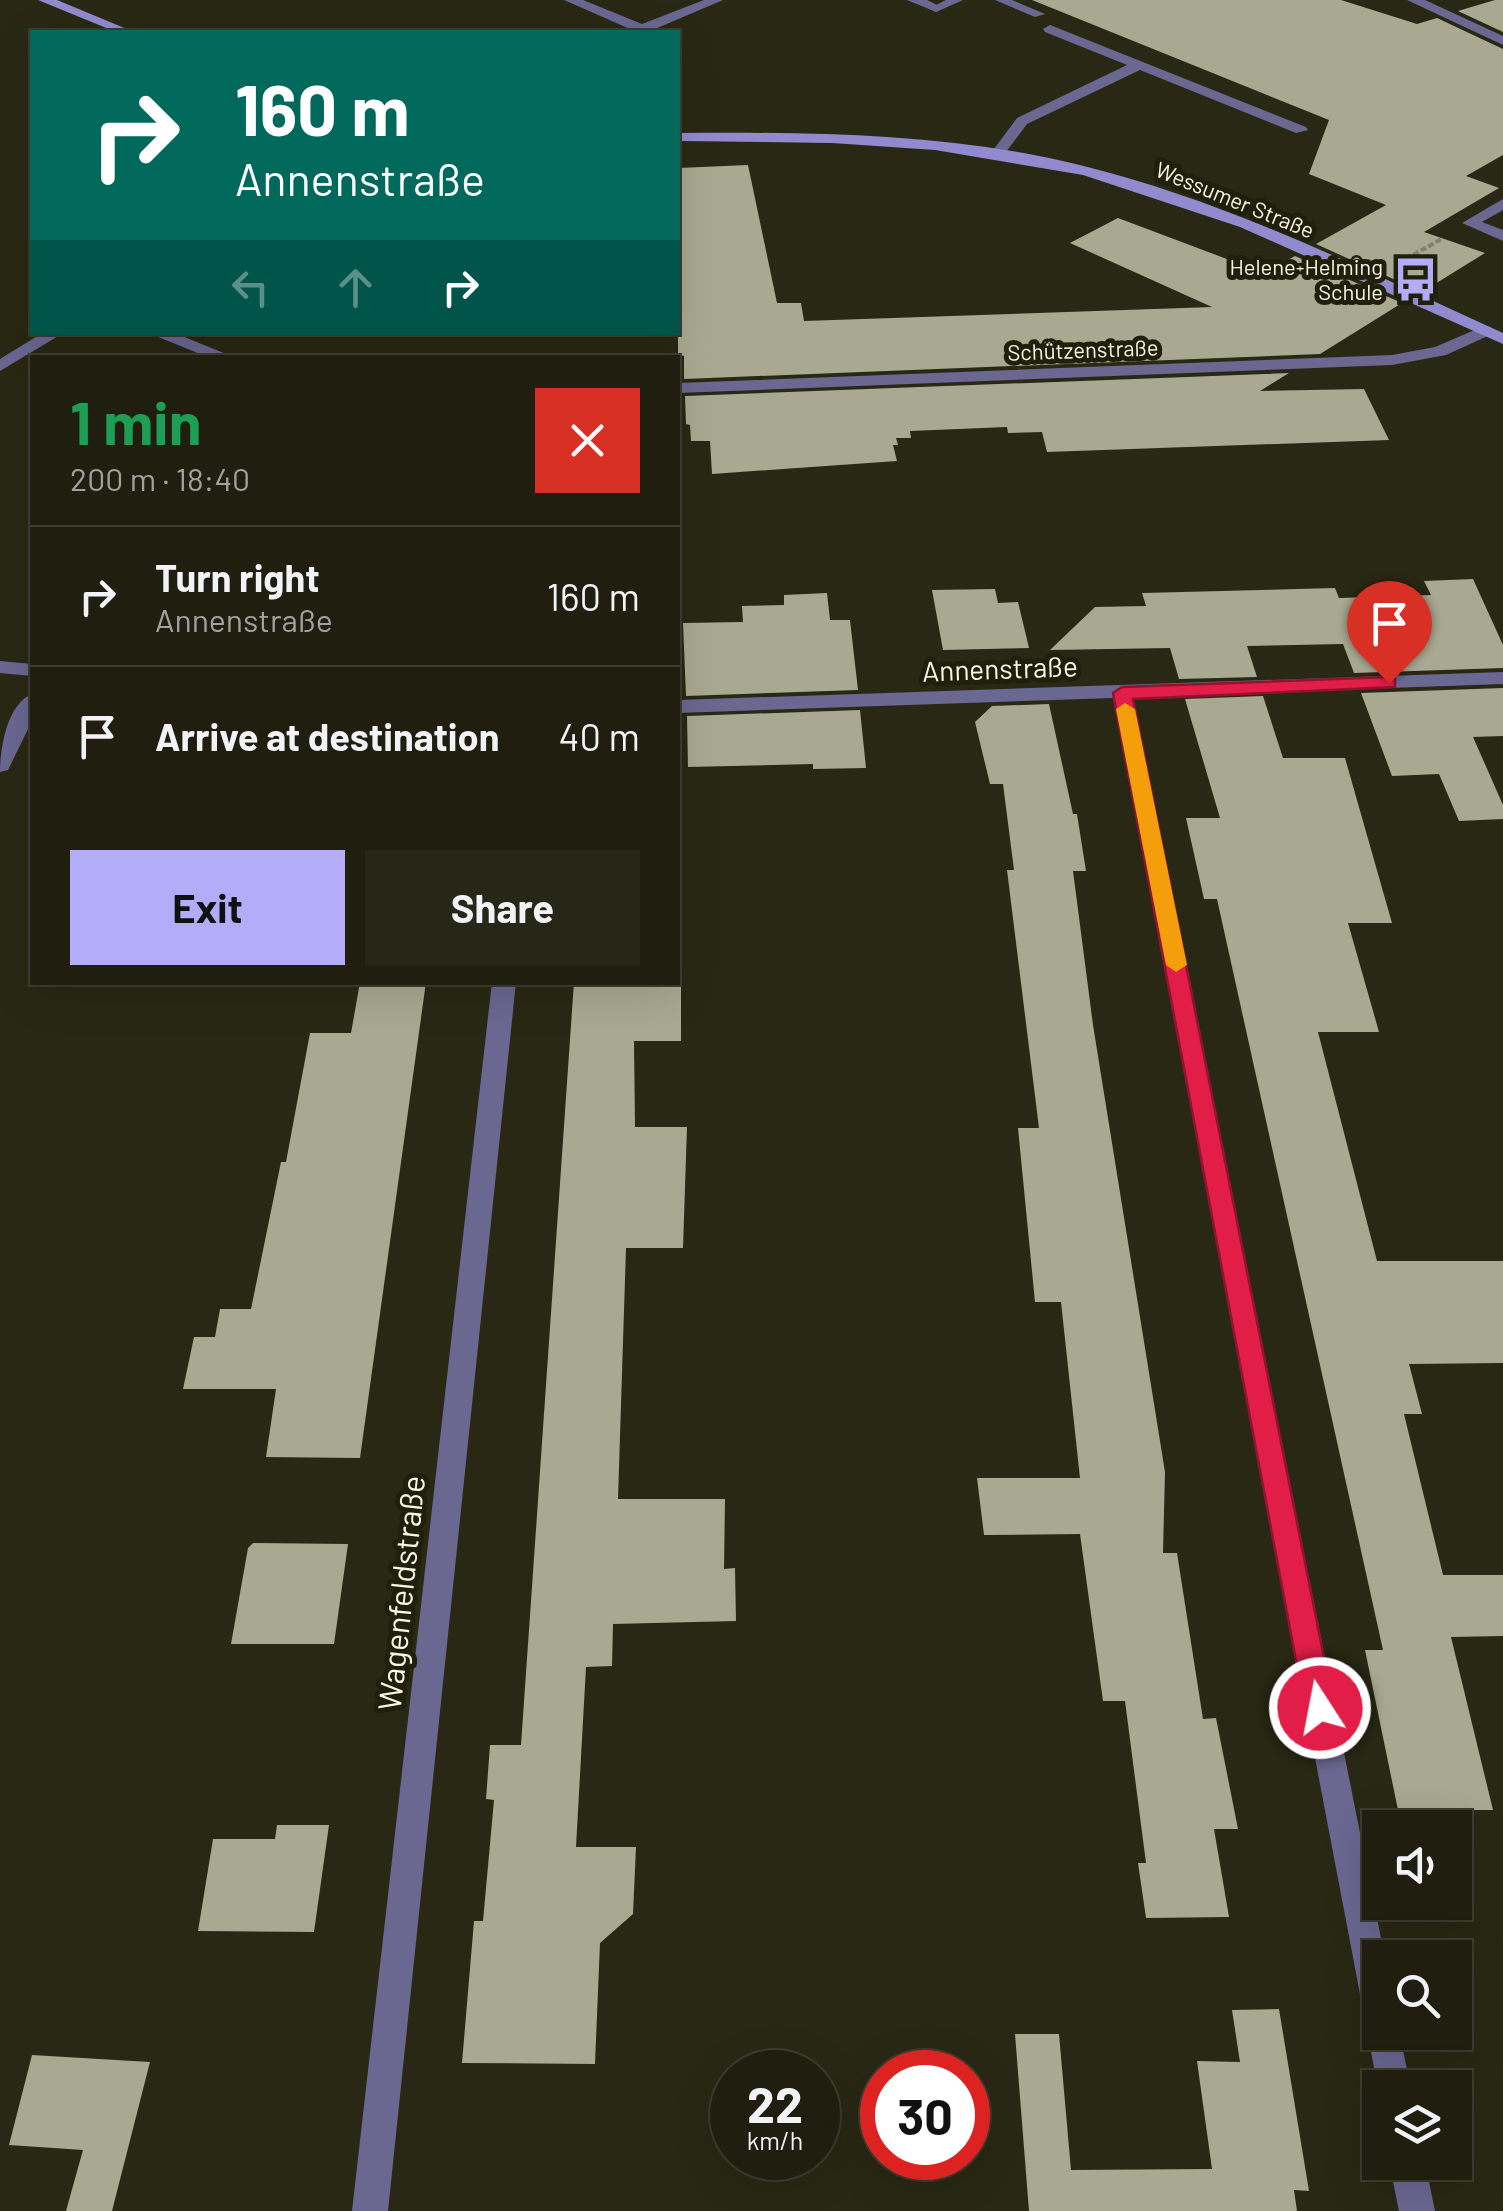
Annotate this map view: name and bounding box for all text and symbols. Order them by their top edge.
text: 160 m [235,66,410,150]
icon: right [70,70,200,200]
text: Annenstraße [235,151,485,205]
street label: Wessumer Straße [1152,155,1318,243]
place label: Helene-Helming Schule [1229,253,1383,304]
bus stop icon: Helene-Helming Schule [1392,256,1440,304]
icon: left [223,260,278,315]
icon: ahead [328,260,383,315]
icon: right [433,260,488,315]
street label: Schützenstraße [1007,333,1159,365]
text: 1 min [70,385,201,457]
button: close [535,388,640,493]
text: 200 m · 18:40 [70,459,250,497]
text: Turn right [155,554,320,600]
icon: right [70,569,125,624]
text: 160 m [547,573,640,619]
pin [1347,581,1432,684]
icon: arrive [1362,596,1417,651]
text: Annenstraße [155,600,333,638]
street label: Annenstraße [922,648,1078,688]
icon: arrive [70,709,125,764]
text: Arrive at destination [155,713,500,759]
text: 40 m [559,713,640,759]
button: Exit [70,850,345,965]
button: Share [365,850,640,965]
street label: Wagenfeldstraße [369,1473,431,1712]
position arrow [1268,1656,1372,1760]
map controls [1362,1810,1472,2180]
button: sound [1362,1810,1472,1920]
button: search [1362,1940,1472,2050]
speed limit sign: 30 [860,2050,990,2180]
button: layers [1362,2070,1472,2180]
text: 22 [747,2073,803,2133]
text: km/h [747,2125,803,2155]

